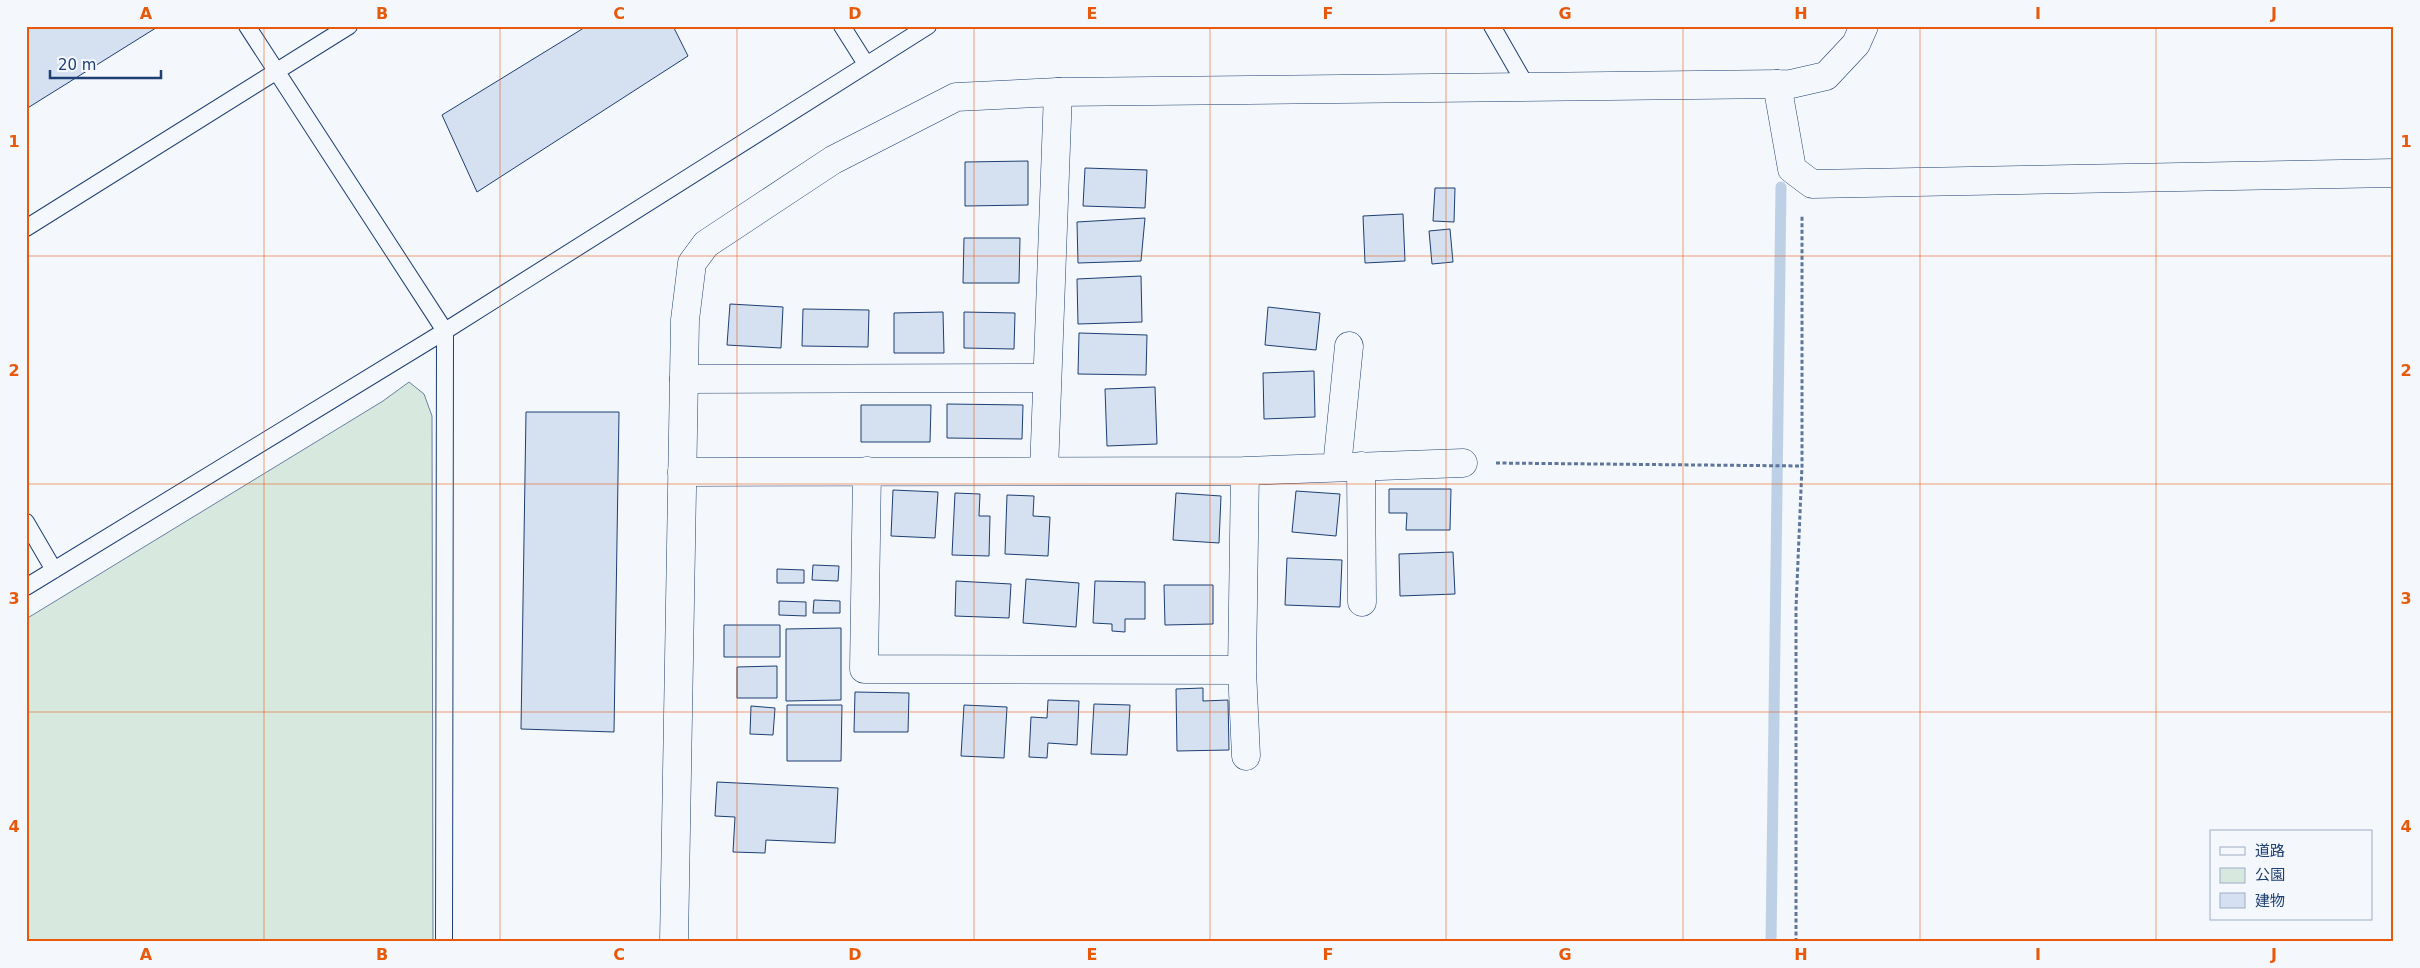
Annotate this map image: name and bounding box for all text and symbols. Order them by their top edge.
text: A [140,4,153,23]
text: B [376,4,388,23]
text: C [613,4,625,23]
text: D [848,4,862,23]
text: E [1087,4,1097,23]
text: F [1323,4,1333,23]
text: G [1558,4,1572,23]
text: H [1794,4,1808,23]
text: I [2035,4,2041,23]
text: J [2270,4,2277,23]
scale bar [50,48,161,80]
text: 20 m [58,56,96,74]
text: 1 [8,132,20,151]
text: 1 [2400,132,2412,151]
text: 2 [8,361,20,380]
text: 2 [2400,361,2412,380]
text: 3 [8,589,20,608]
text: 3 [2400,589,2412,608]
text: 4 [8,817,20,836]
text: 4 [2400,817,2412,836]
legend [2210,830,2372,920]
text: 道路 [2255,842,2285,860]
text: 公園 [2255,866,2285,884]
text: 建物 [2255,892,2285,910]
text: A [140,945,153,964]
text: B [376,945,388,964]
text: C [613,945,625,964]
text: D [848,945,862,964]
text: E [1087,945,1097,964]
text: F [1323,945,1333,964]
text: G [1558,945,1572,964]
text: H [1794,945,1808,964]
text: I [2035,945,2041,964]
text: J [2270,945,2277,964]

